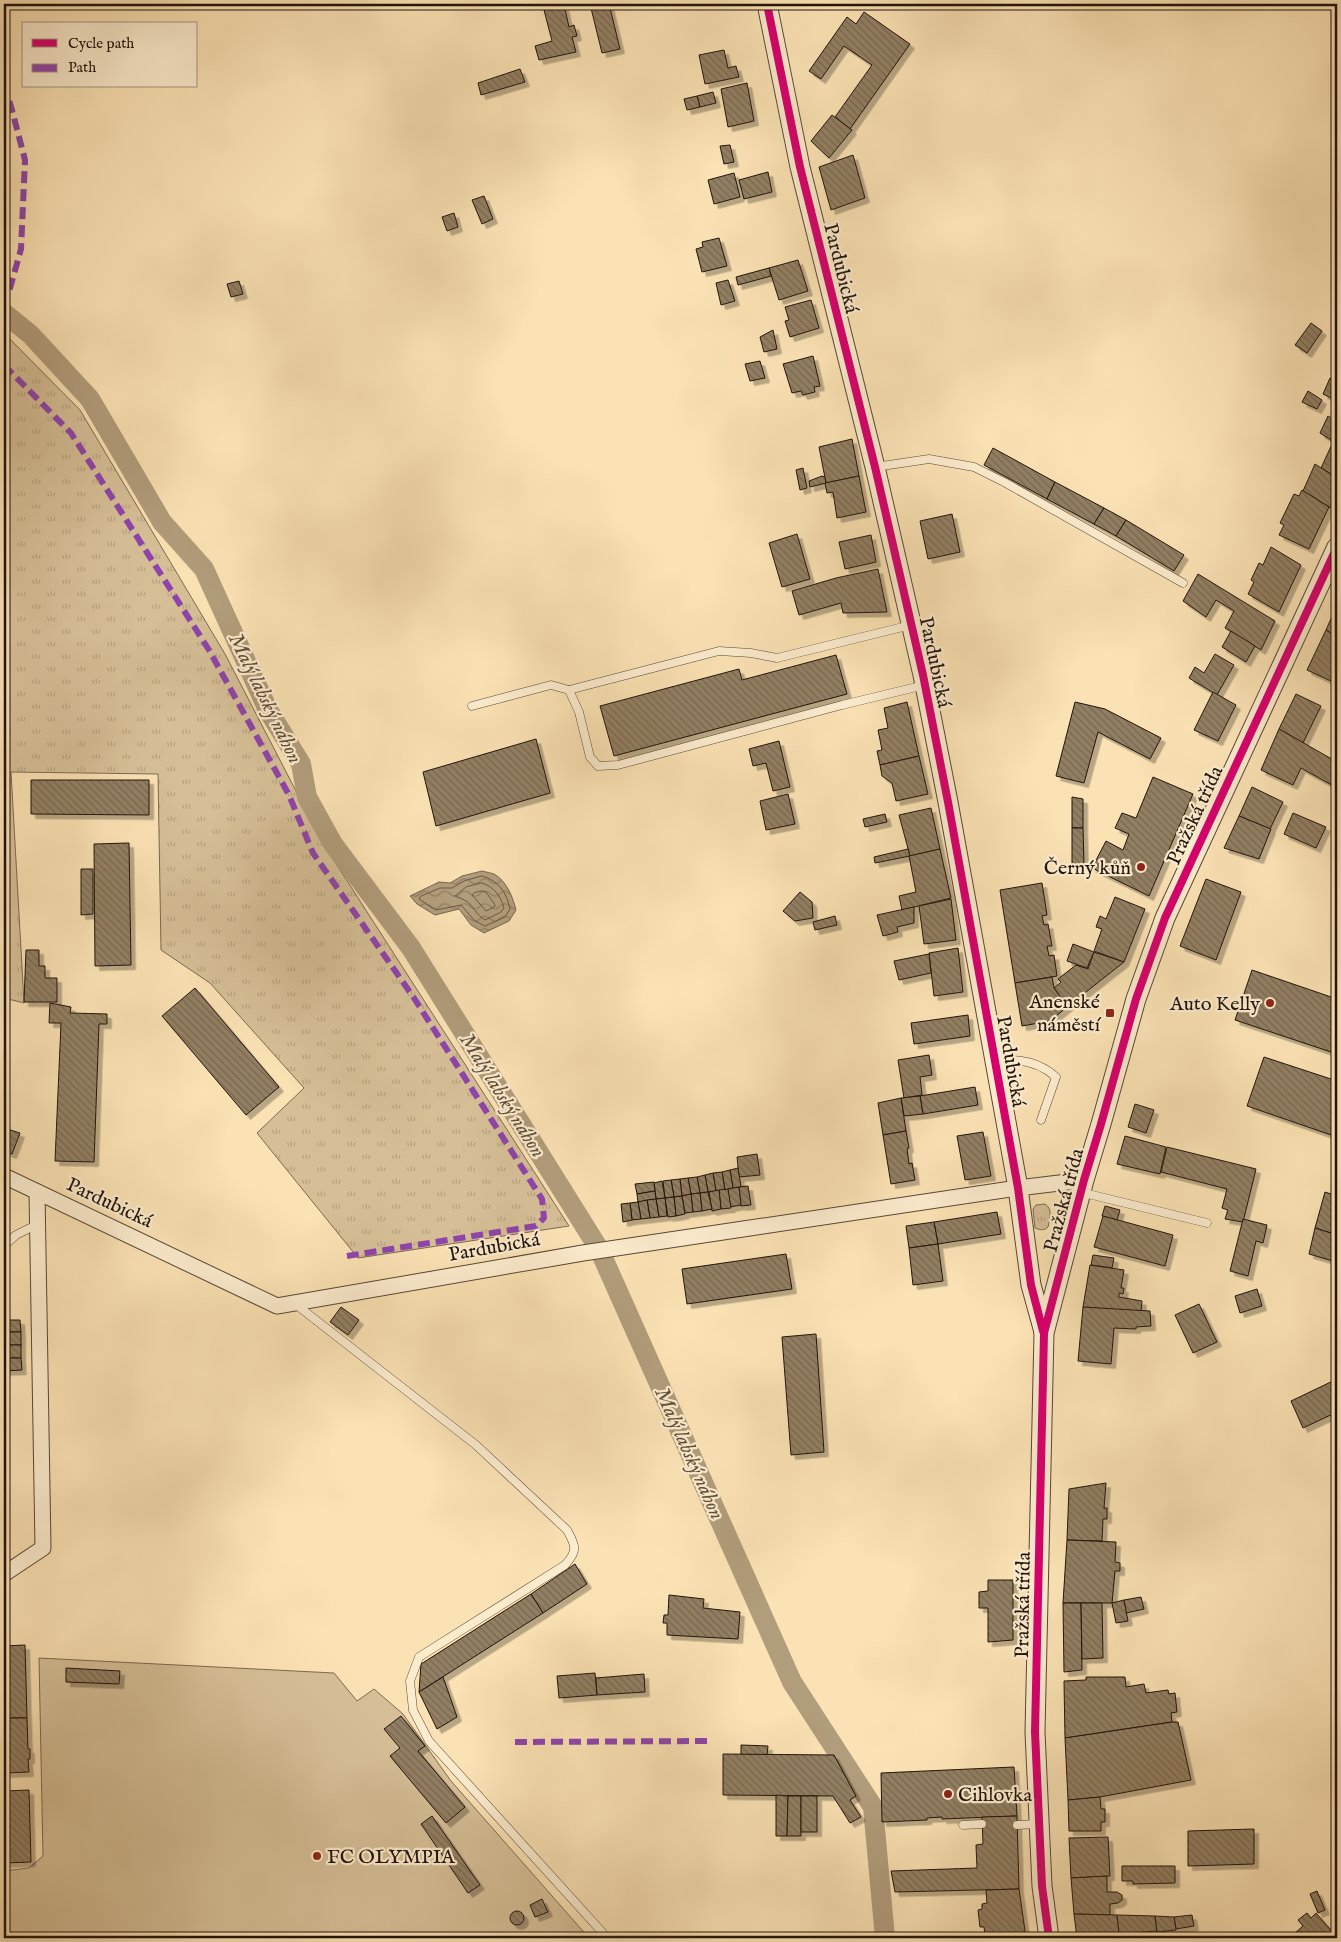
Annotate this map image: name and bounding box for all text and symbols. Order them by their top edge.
legend [22,22,198,88]
text: Cycle path [68,34,134,53]
text: Path [68,58,96,77]
street label: Pardubická [817,221,864,316]
street label: Pardubická [913,615,956,710]
water label: Malý labský náhon [221,629,308,768]
street label: Pražská třída [1162,762,1229,869]
place label: Černý kůň [1044,856,1131,881]
marker: Černý kůň [1135,861,1147,873]
place label: Anenské náměstí [1028,990,1102,1038]
place label: Auto Kelly [1169,992,1260,1017]
marker: Auto Kelly [1264,997,1276,1009]
marker: Anenské náměstí [1104,1007,1116,1019]
street label: Pardubická [990,1014,1031,1109]
water label: Malý labský náhon [453,1028,551,1163]
street label: Pražská třída [1039,1145,1090,1255]
street label: Pardubická [62,1173,157,1234]
street label: Pardubická [447,1227,542,1268]
water label: Malý labský náhon [647,1383,730,1524]
street label: Pražská třída [1010,1551,1037,1658]
place label: Cihlovka [958,1783,1033,1808]
marker: Cihlovka [942,1788,954,1800]
place label: FC OLYMPIA [327,1845,455,1870]
marker: FC OLYMPIA [311,1850,323,1862]

